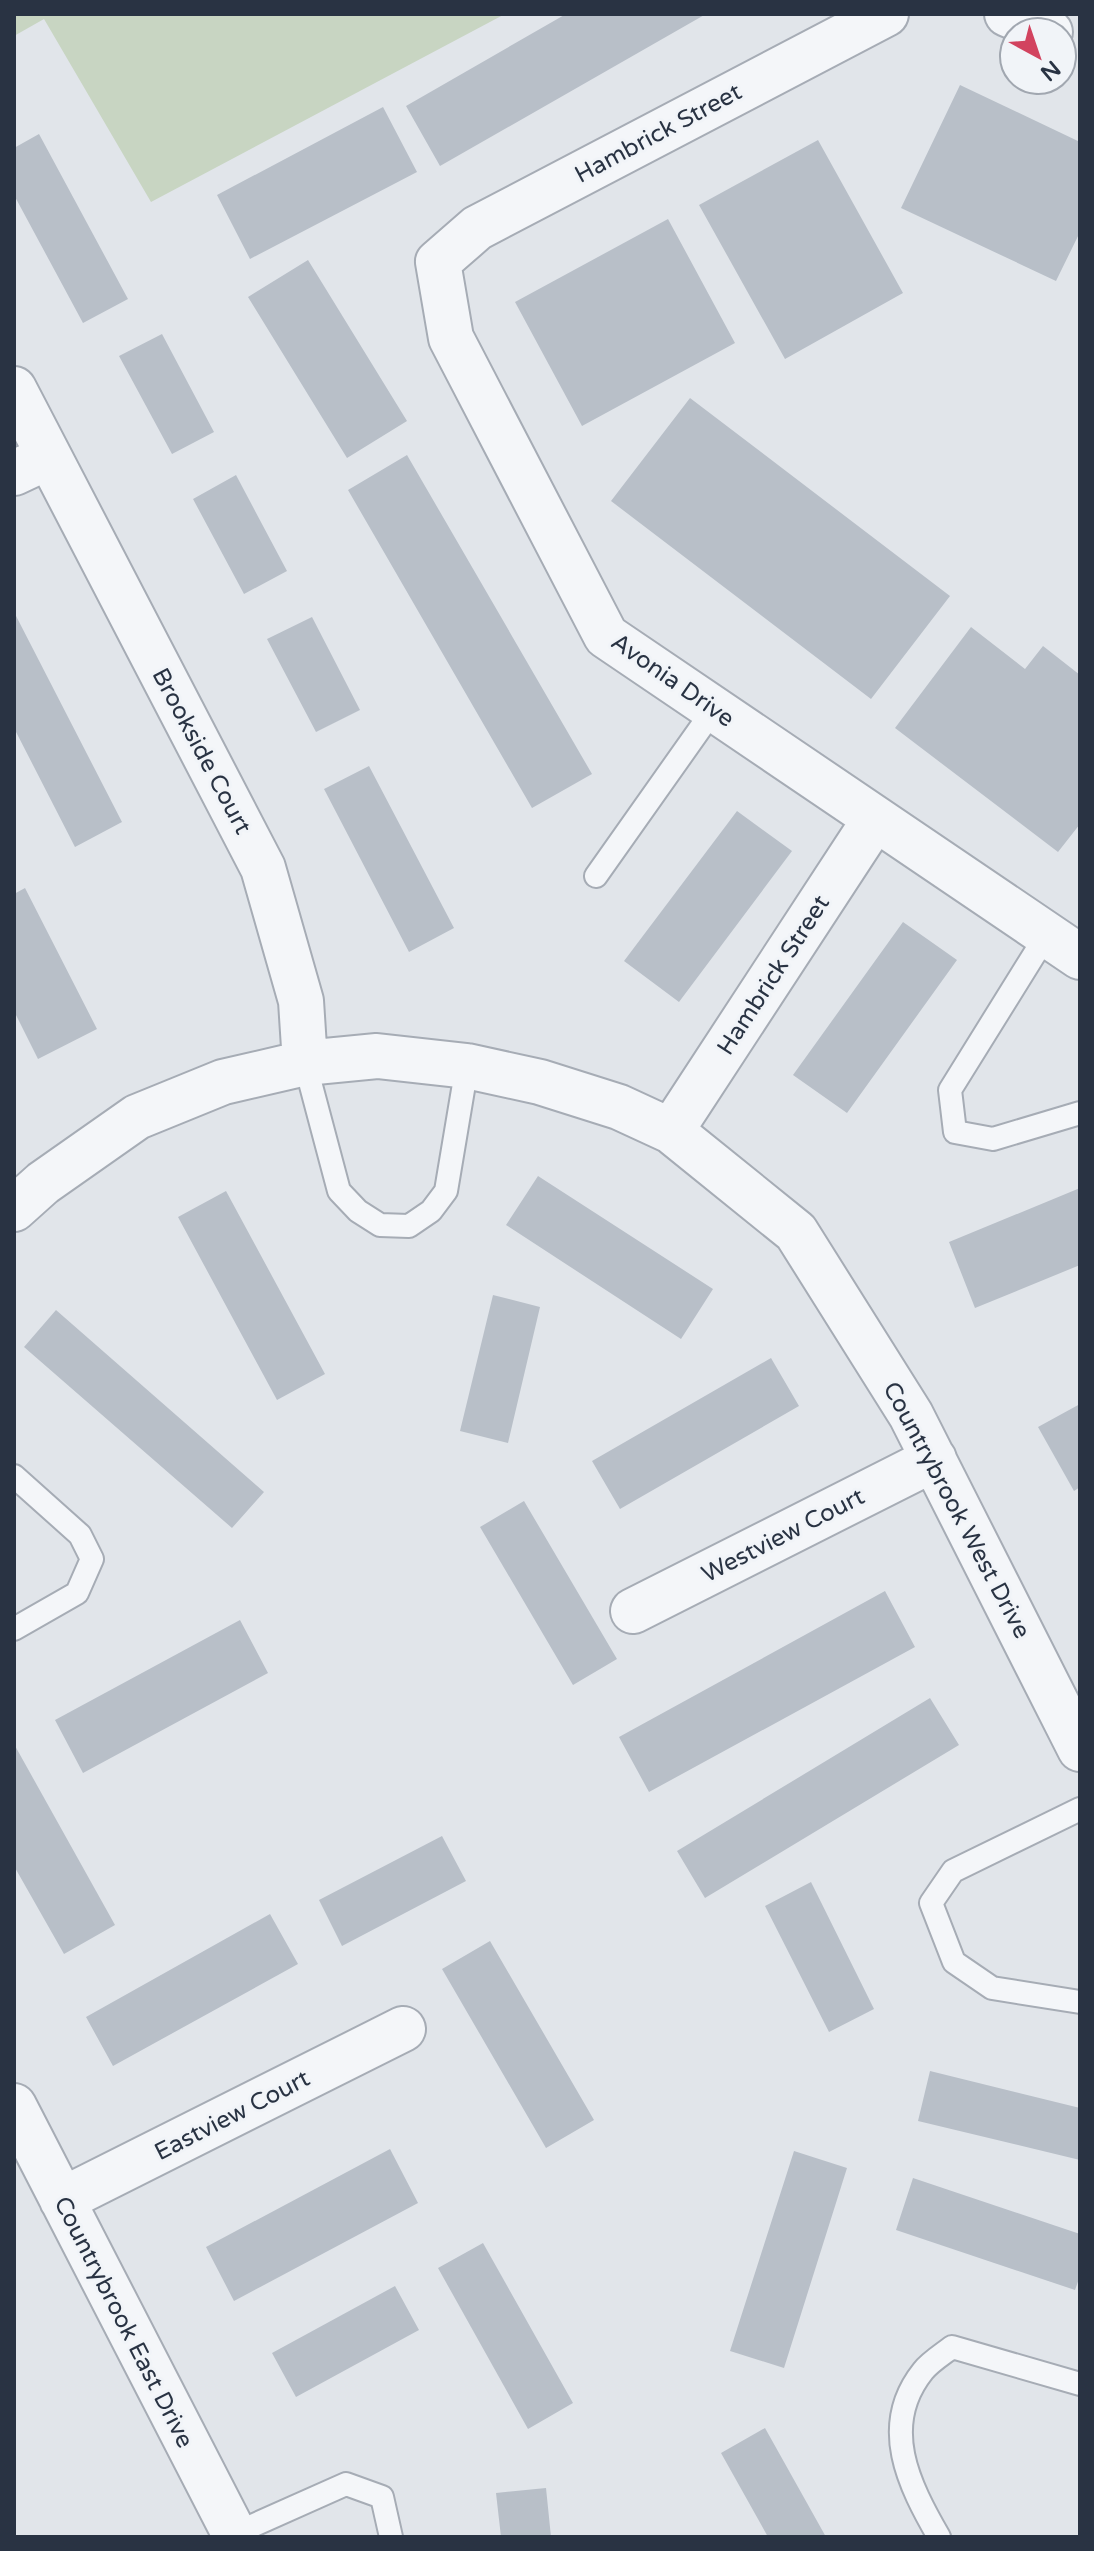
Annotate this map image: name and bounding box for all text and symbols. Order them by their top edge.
north arrow [998,16,1078,96]
text: N [1035,55,1065,86]
street label: Hambrick Street [570,77,747,190]
street label: Avonia Drive [606,627,740,733]
street label: Brookside Court [146,663,258,839]
street label: Hambrick Street [711,890,836,1061]
street label: Countrybrook West Drive [877,1377,1037,1643]
street label: Westview Court [697,1482,869,1589]
street label: Eastview Court [150,2064,315,2167]
street label: Countrybrook East Drive [47,2192,200,2453]

